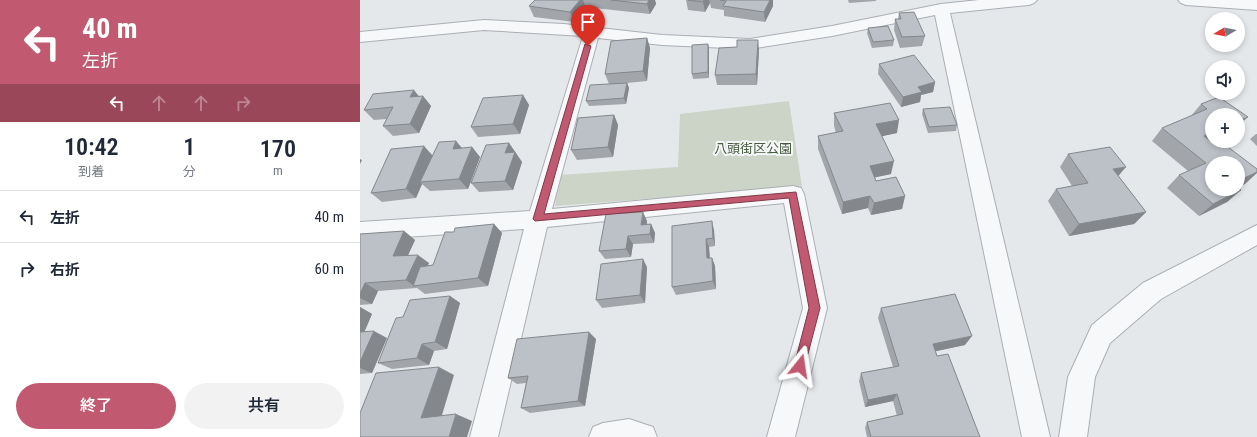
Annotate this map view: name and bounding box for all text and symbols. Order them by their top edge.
pin [571,5,605,46]
icon: arrive [577,11,599,33]
text: 40 m [82,12,138,45]
north arrow [1205,12,1245,52]
map controls [1205,12,1245,196]
icon: left [16,16,68,68]
text: 左折 [82,50,118,71]
button: sound [1205,60,1245,100]
icon: left [106,92,128,114]
icon: ahead [148,92,170,114]
icon: ahead [190,92,212,114]
icon: right [232,92,254,114]
button: + [1205,108,1245,148]
text: 10:42 [64,133,119,161]
text: 1 [183,133,195,161]
text: 170 [260,135,296,163]
park label: 八頭街区公園 [714,141,792,156]
button: − [1205,156,1245,196]
text: m [273,163,283,178]
text: 到着 [78,164,104,179]
text: 分 [183,164,196,179]
icon: left [16,206,38,228]
text: 40 m [314,208,344,226]
text: 左折 [50,209,80,227]
icon: right [16,258,38,280]
text: 60 m [314,260,344,278]
text: 右折 [50,261,80,279]
position arrow [779,345,821,387]
button: 終了 [16,383,176,429]
button: 共有 [184,383,344,429]

